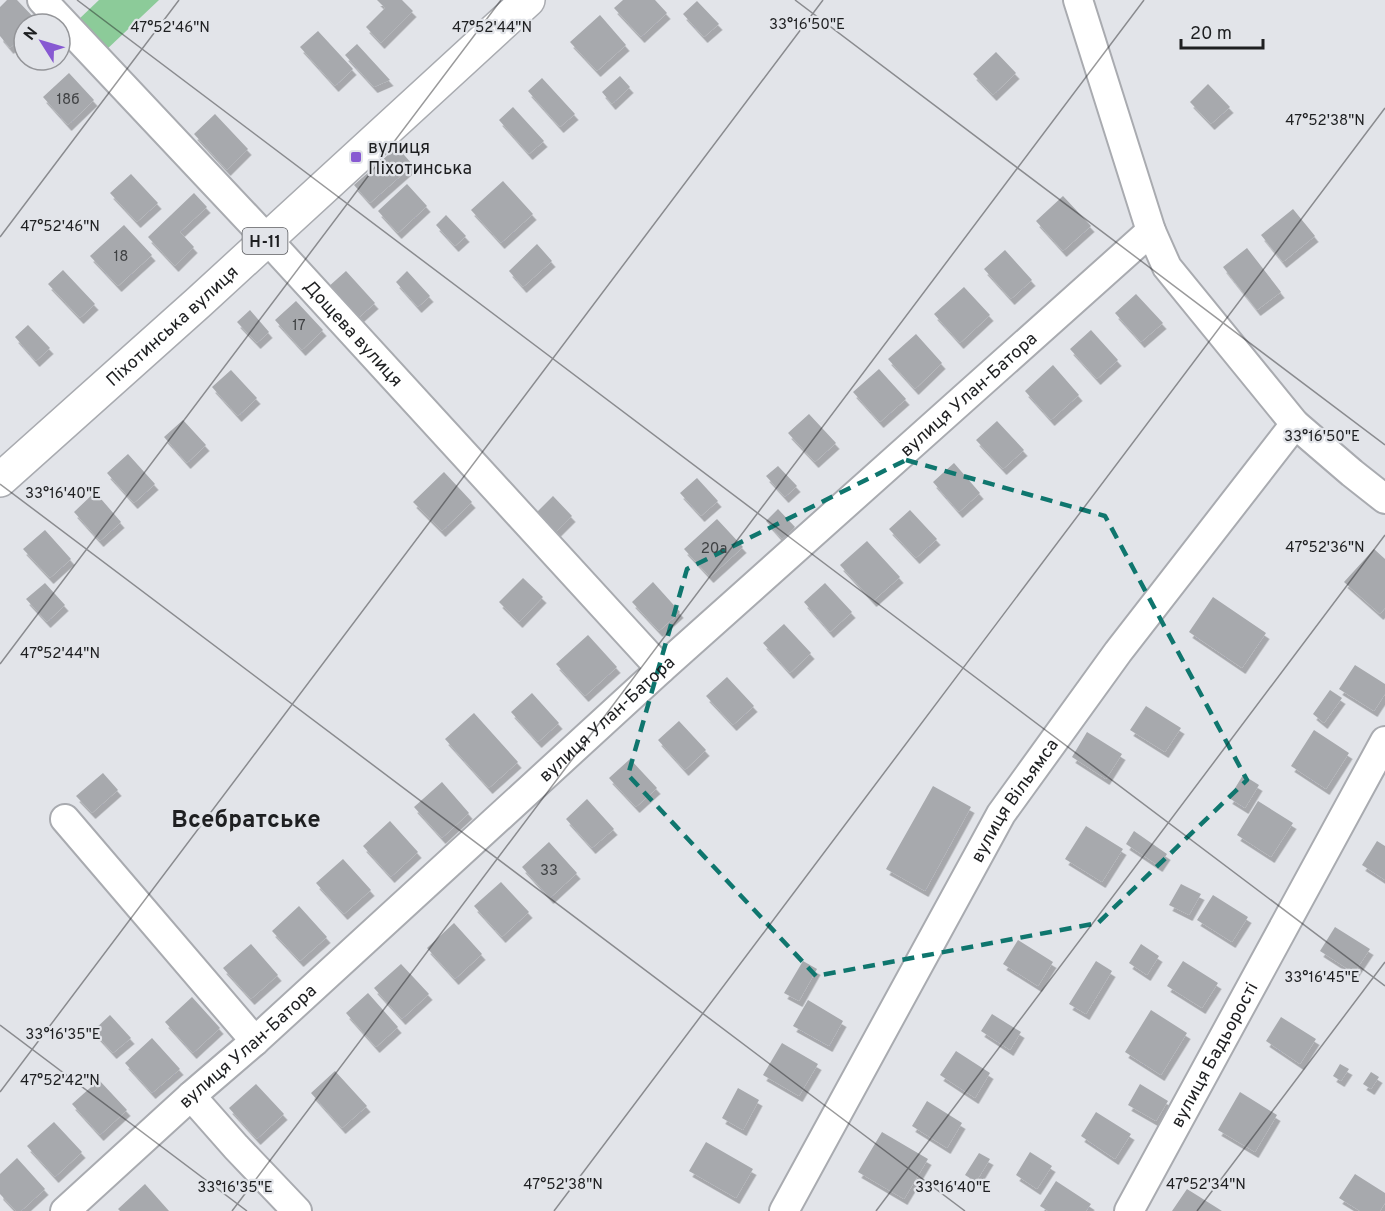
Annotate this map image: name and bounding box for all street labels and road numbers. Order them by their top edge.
road number: Н-11 [242,228,288,254]
street label: Піхотинська вулиця [102,261,244,392]
street label: Дощева вулиця [298,276,407,392]
street label: вулиця Улан-Батора [896,328,1043,463]
street label: вулиця Улан-Батора [535,652,680,788]
street label: вулиця Вільямса [967,735,1065,867]
street label: вулиця Бадьорості [1167,979,1264,1132]
street label: вулиця Улан-Батора [175,980,322,1114]

